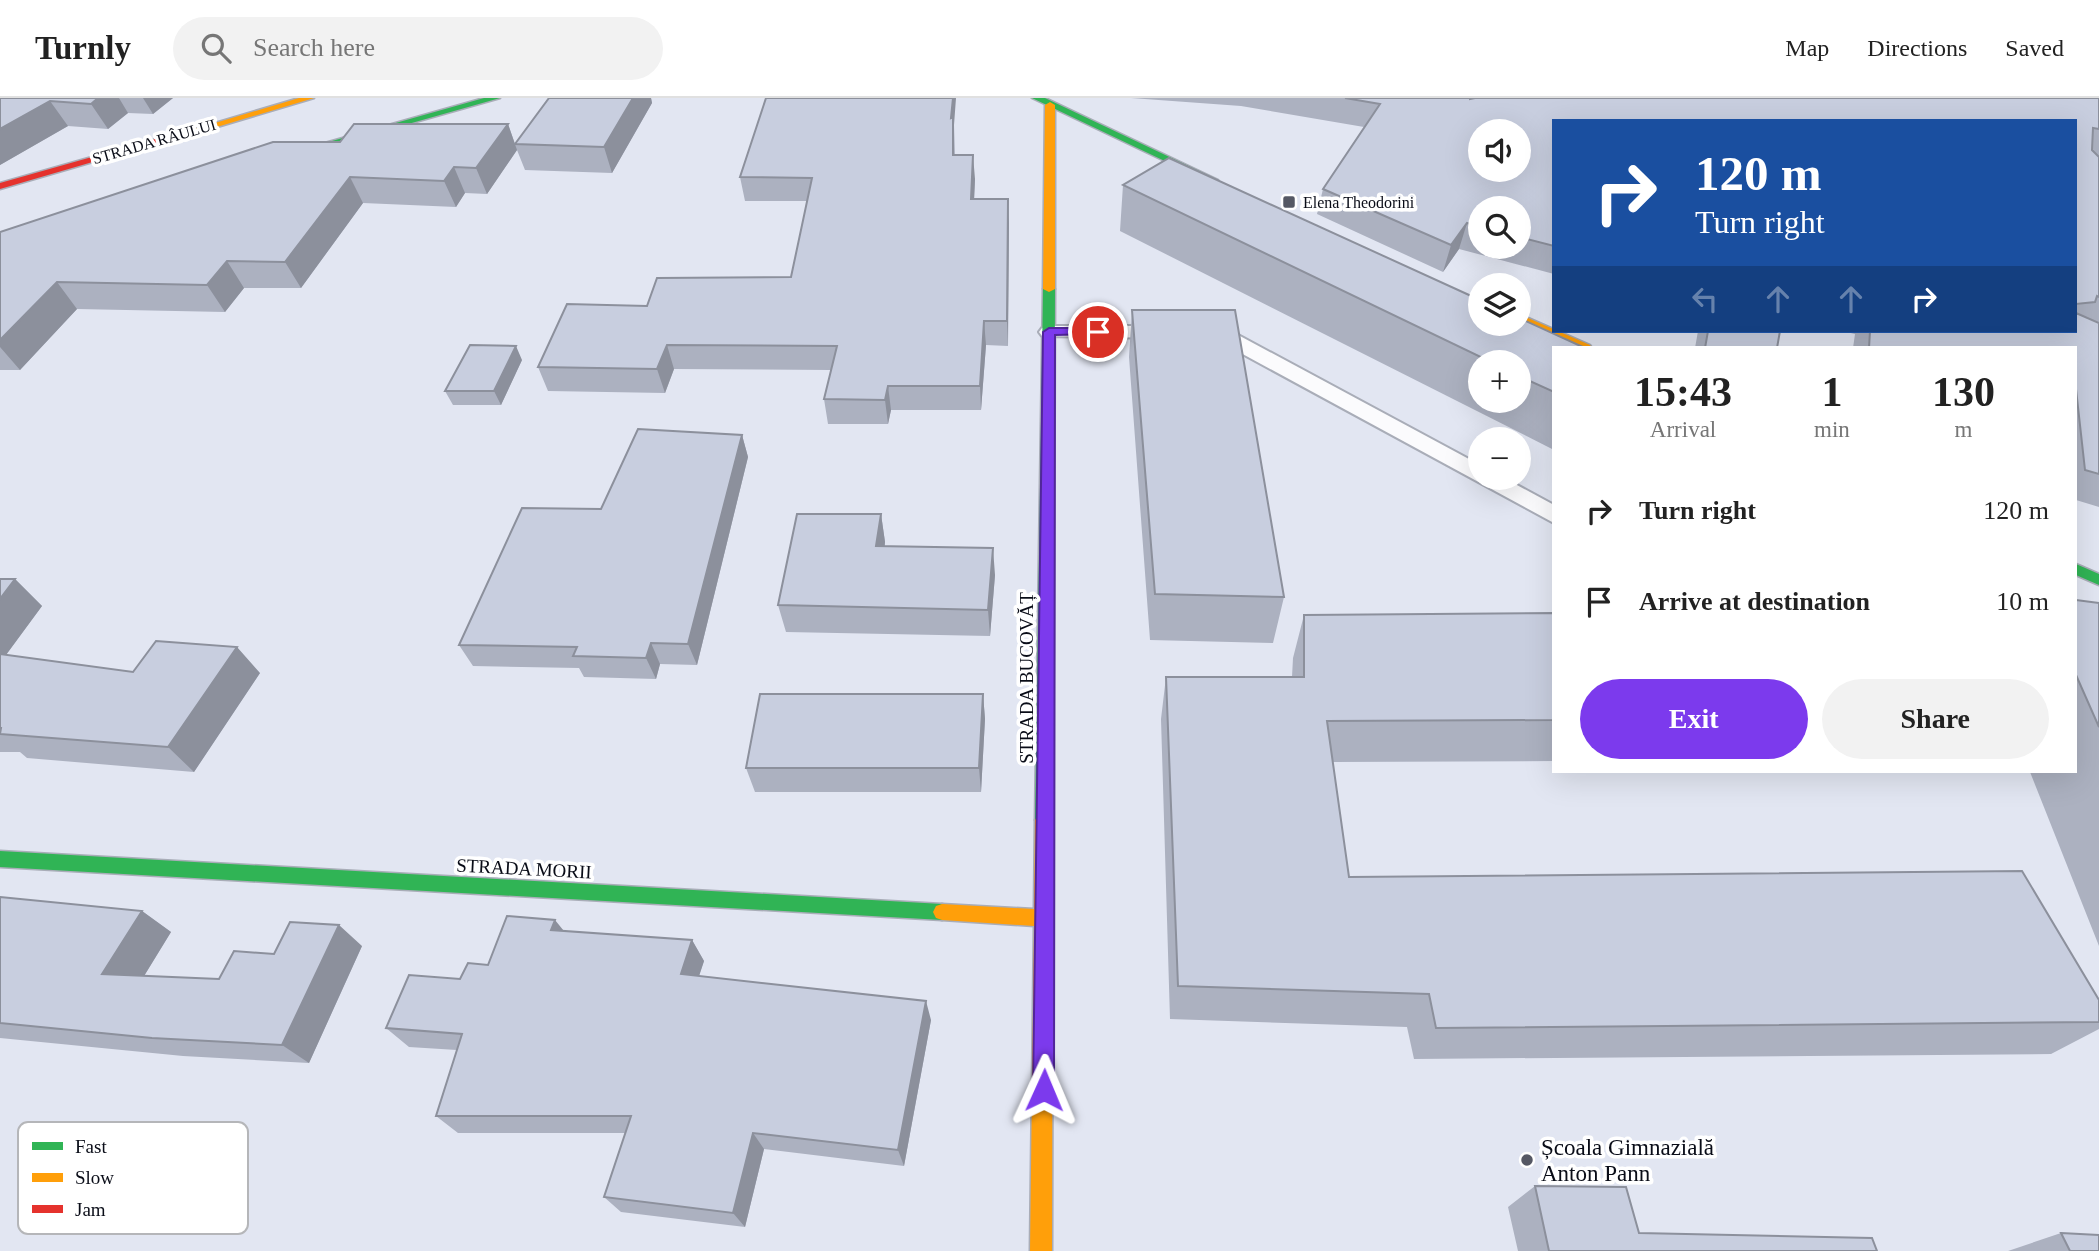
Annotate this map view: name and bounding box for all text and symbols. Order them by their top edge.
search box [173,17,663,80]
icon: search [197,29,235,67]
text: Turnly [35,30,131,66]
text: Search here [253,33,375,62]
text: Map [1785,35,1829,61]
text: Directions [1867,35,1967,61]
text: Saved [2005,35,2064,61]
street label: STRADA RÂULUI [90,115,218,167]
map controls [1468,119,1531,490]
button: sound [1468,119,1531,182]
text: 120 m [1695,146,1822,201]
icon: right [1580,147,1671,238]
marker: Elena Theodorini [1281,194,1297,210]
place label: Elena Theodorini [1303,194,1415,211]
button: search [1468,196,1531,259]
text: Turn right [1695,204,1825,240]
button: layers [1468,273,1531,336]
icon: left [1686,280,1724,318]
icon: ahead [1759,280,1797,318]
icon: ahead [1832,280,1870,318]
icon: right [1905,280,1943,318]
pin [1068,302,1128,362]
icon: arrive [1079,313,1117,351]
button: + [1468,350,1531,413]
text: 15:43 [1634,369,1732,415]
text: 1 [1821,369,1842,415]
text: 130 [1932,369,1995,415]
text: Arrival [1650,417,1716,442]
text: min [1814,417,1850,442]
text: m [1954,417,1972,442]
button: − [1468,427,1531,490]
icon: right [1580,492,1618,530]
text: Turn right [1639,496,1756,525]
text: 120 m [1983,496,2049,525]
icon: arrive [1580,583,1618,621]
text: Arrive at destination [1639,587,1870,616]
text: 10 m [1996,587,2049,616]
street label: STRADA BUCOVĂȚ [1016,592,1037,764]
button: Exit [1580,679,1808,759]
button: Share [1822,679,2049,759]
street label: STRADA MORII [456,854,592,883]
position arrow [1007,1053,1081,1127]
legend [18,1122,248,1234]
place label: Școala Gimnazială Anton Pann [1541,1135,1714,1186]
text: Fast [75,1136,107,1157]
marker: Școala Gimnazială Anton Pann [1519,1152,1535,1168]
text: Slow [75,1167,114,1188]
text: Jam [75,1199,106,1220]

